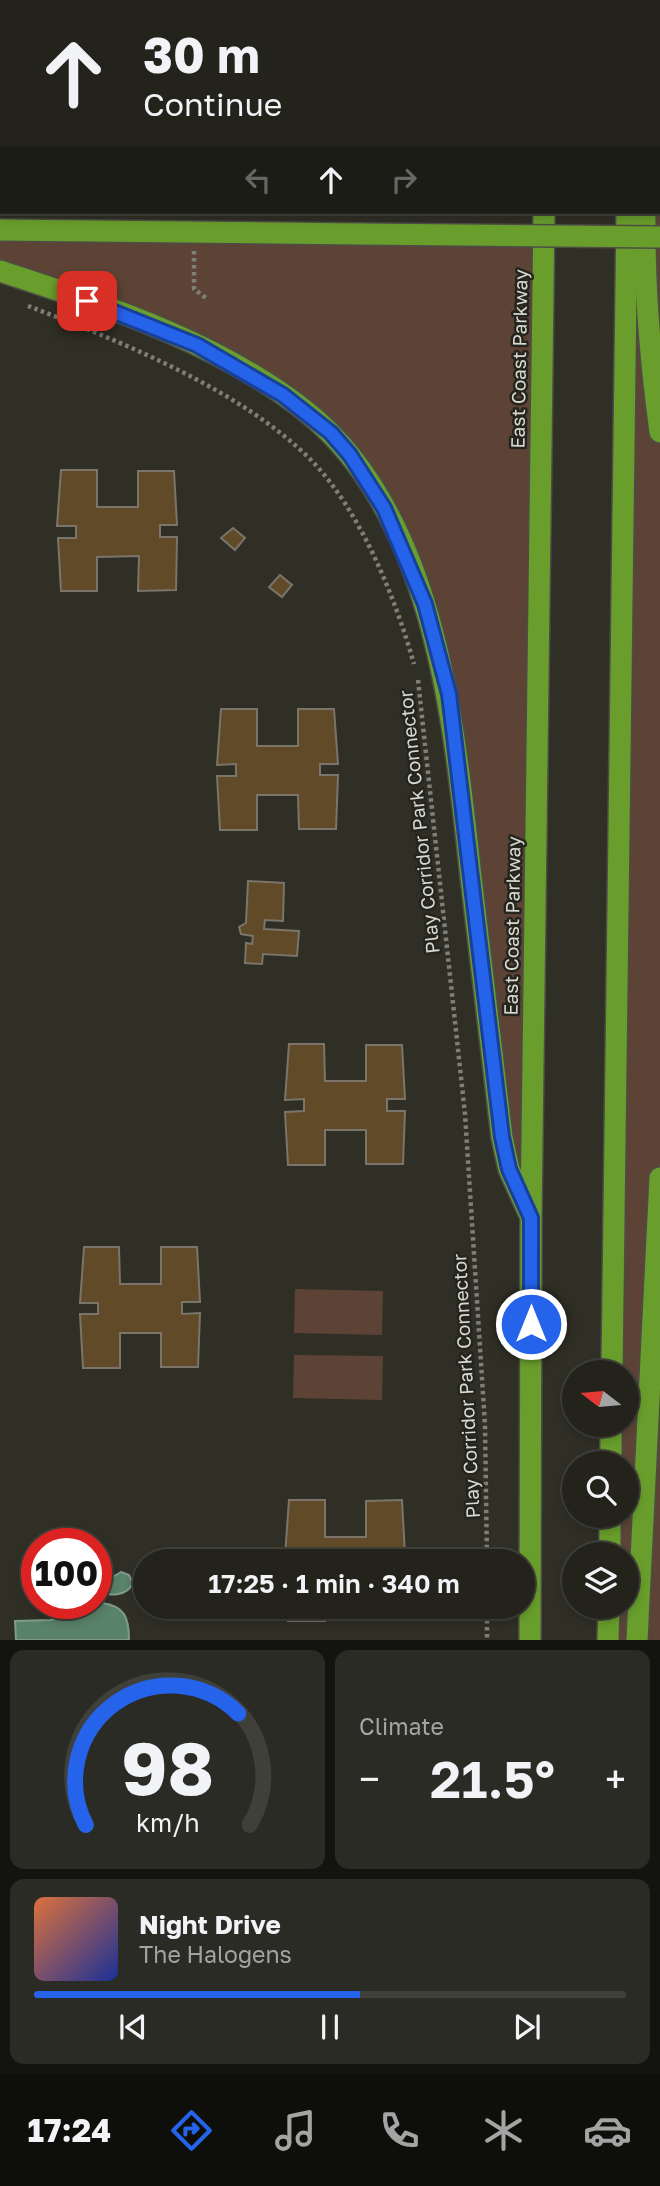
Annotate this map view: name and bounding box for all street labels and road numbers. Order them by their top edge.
street label: East Coast Parkway [505,269,532,449]
street label: Play Corridor Park Connector [393,688,444,955]
street label: East Coast Parkway [498,836,525,1016]
street label: Play Corridor Park Connector [447,1252,484,1519]

